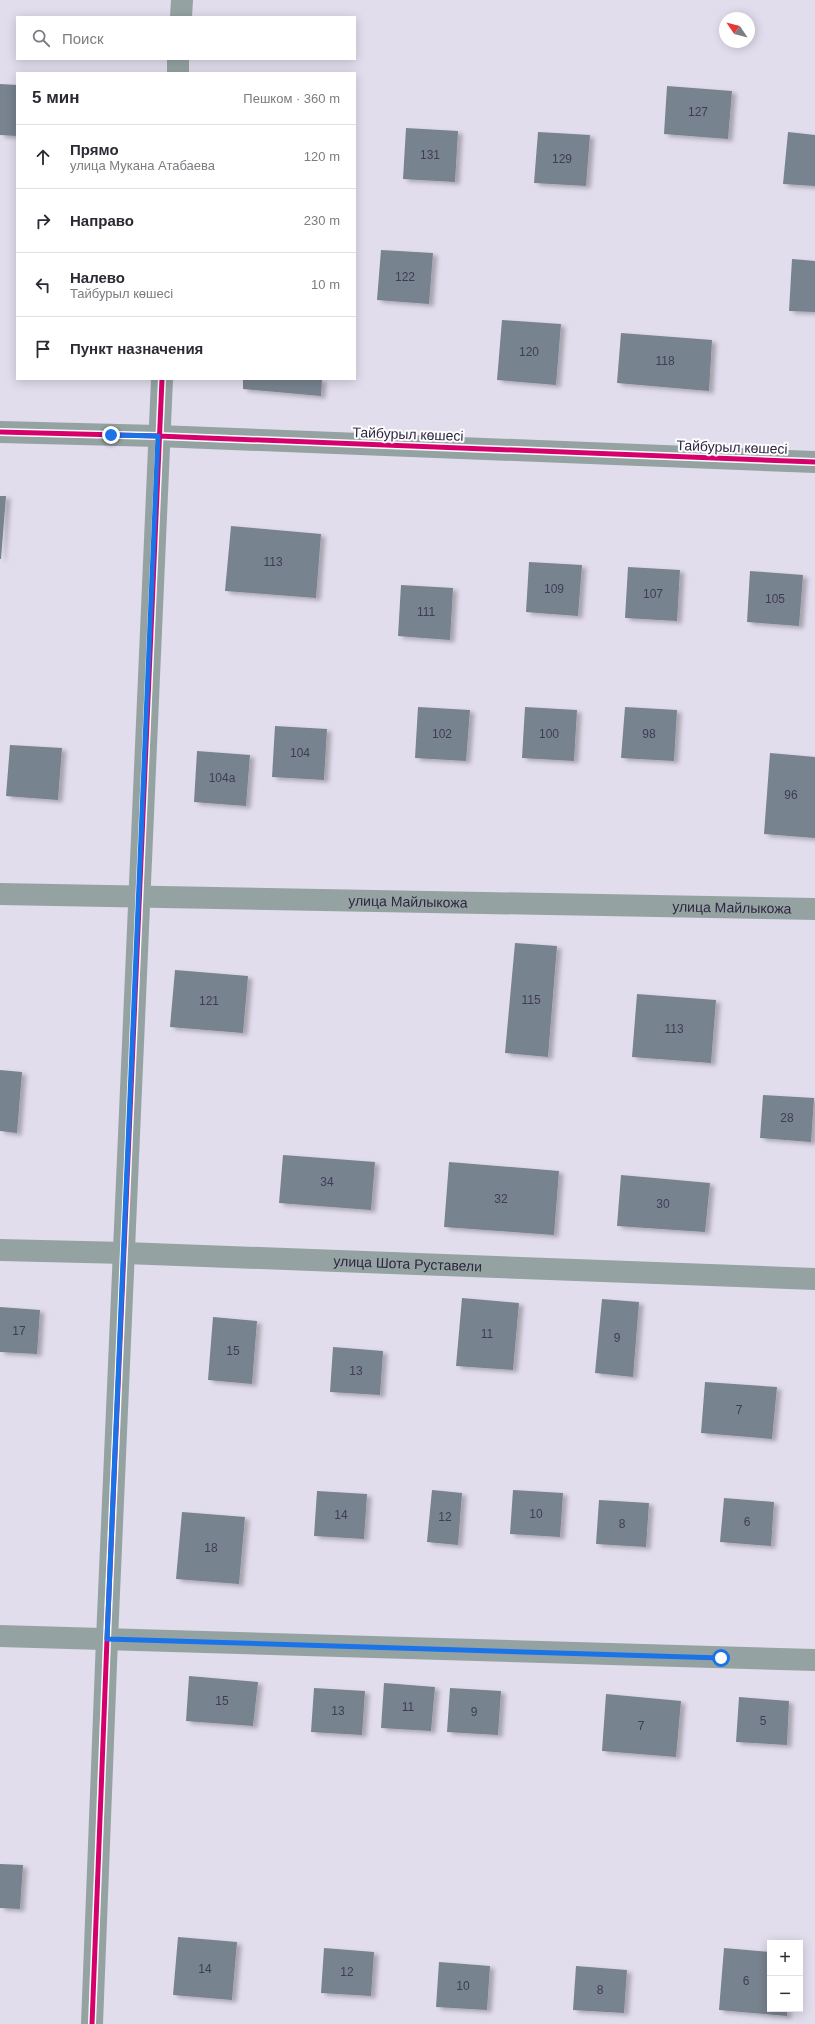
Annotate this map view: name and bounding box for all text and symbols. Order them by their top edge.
north arrow [719,12,755,48]
search box [16,16,356,60]
icon: search [30,27,52,49]
text: Поиск [62,30,104,47]
text: 5 мин [32,88,79,107]
text: Пешком · 360 m [243,91,340,106]
house number: 127 [688,105,708,119]
text: Прямо [70,141,119,158]
icon: ahead [32,146,54,168]
house number: 131 [420,148,440,162]
text: 120 m [304,149,340,164]
house number: 129 [552,152,572,166]
text: улица Мукана Атабаева [70,158,215,173]
icon: right [32,210,54,232]
text: Направо [70,212,134,229]
text: 230 m [304,213,340,228]
text: Налево [70,269,125,286]
house number: 122 [395,270,415,284]
icon: left [32,274,54,296]
text: 10 m [311,277,340,292]
text: Тайбурыл көшесі [70,286,173,301]
icon: arrive [32,338,54,360]
text: Пункт назначения [70,340,203,357]
house number: 120 [519,345,539,359]
house number: 118 [655,354,675,368]
street label: Тайбурыл көшесі [352,424,464,444]
route end [102,426,120,444]
street label: Тайбурыл көшесі [676,437,788,457]
house number: 113 [263,555,283,569]
house number: 109 [544,582,564,596]
house number: 107 [643,587,663,601]
house number: 105 [765,592,785,606]
house number: 111 [417,605,435,619]
house number: 102 [432,727,452,741]
house number: 100 [539,727,559,741]
house number: 98 [642,727,656,741]
house number: 104 [290,746,310,760]
house number: 104а [209,771,236,785]
house number: 96 [784,788,798,802]
street label: улица Майлыкожа [348,892,468,911]
street label: улица Майлыкожа [672,898,792,917]
house number: 115 [521,993,541,1007]
house number: 121 [199,994,219,1008]
house number: 113 [664,1022,684,1036]
house number: 28 [780,1111,794,1125]
house number: 34 [320,1175,334,1189]
house number: 32 [494,1192,508,1206]
house number: 30 [656,1197,670,1211]
street label: улица Шота Руставели [333,1253,482,1274]
house number: 17 [12,1324,26,1338]
house number: 11 [481,1327,494,1341]
house number: 9 [614,1331,621,1345]
house number: 15 [226,1344,240,1358]
house number: 13 [349,1364,363,1378]
house number: 7 [736,1403,743,1417]
house number: 10 [529,1507,543,1521]
house number: 14 [334,1508,348,1522]
house number: 12 [438,1510,452,1524]
house number: 6 [744,1515,751,1529]
house number: 8 [619,1517,626,1531]
house number: 18 [204,1541,218,1555]
route start [712,1649,730,1667]
house number: 15 [215,1694,229,1708]
house number: 11 [402,1700,415,1714]
house number: 13 [331,1704,345,1718]
house number: 9 [471,1705,478,1719]
house number: 5 [760,1714,767,1728]
house number: 7 [638,1719,645,1733]
map controls [767,1940,803,2012]
button: + [767,1940,803,1976]
house number: 14 [198,1962,212,1976]
house number: 12 [340,1965,354,1979]
house number: 6 [743,1974,750,1988]
button: − [767,1976,803,2012]
house number: 10 [456,1979,470,1993]
house number: 8 [597,1983,604,1997]

